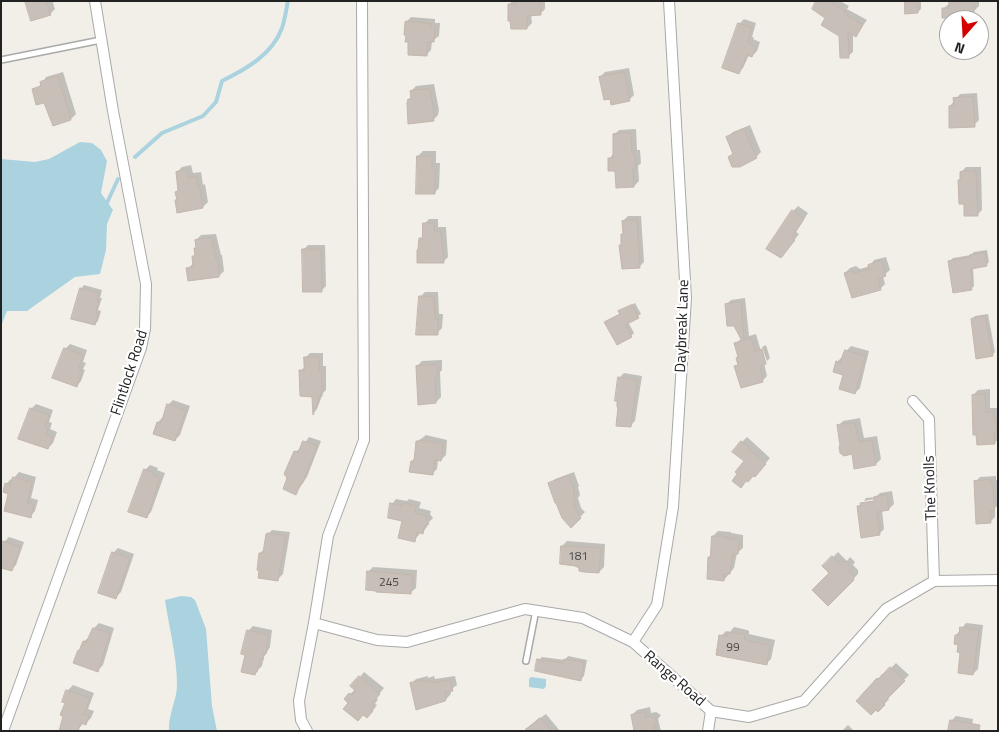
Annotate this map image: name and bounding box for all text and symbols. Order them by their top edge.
north arrow [939,10,989,60]
text: N [951,37,967,60]
street label: Daybreak Lane [672,279,694,373]
street label: Flintlock Road [108,328,152,418]
street label: The Knolls [921,455,941,521]
house number: 181 [568,550,588,564]
house number: 245 [379,576,399,590]
house number: 99 [726,641,740,655]
street label: Range Road [639,647,709,711]

